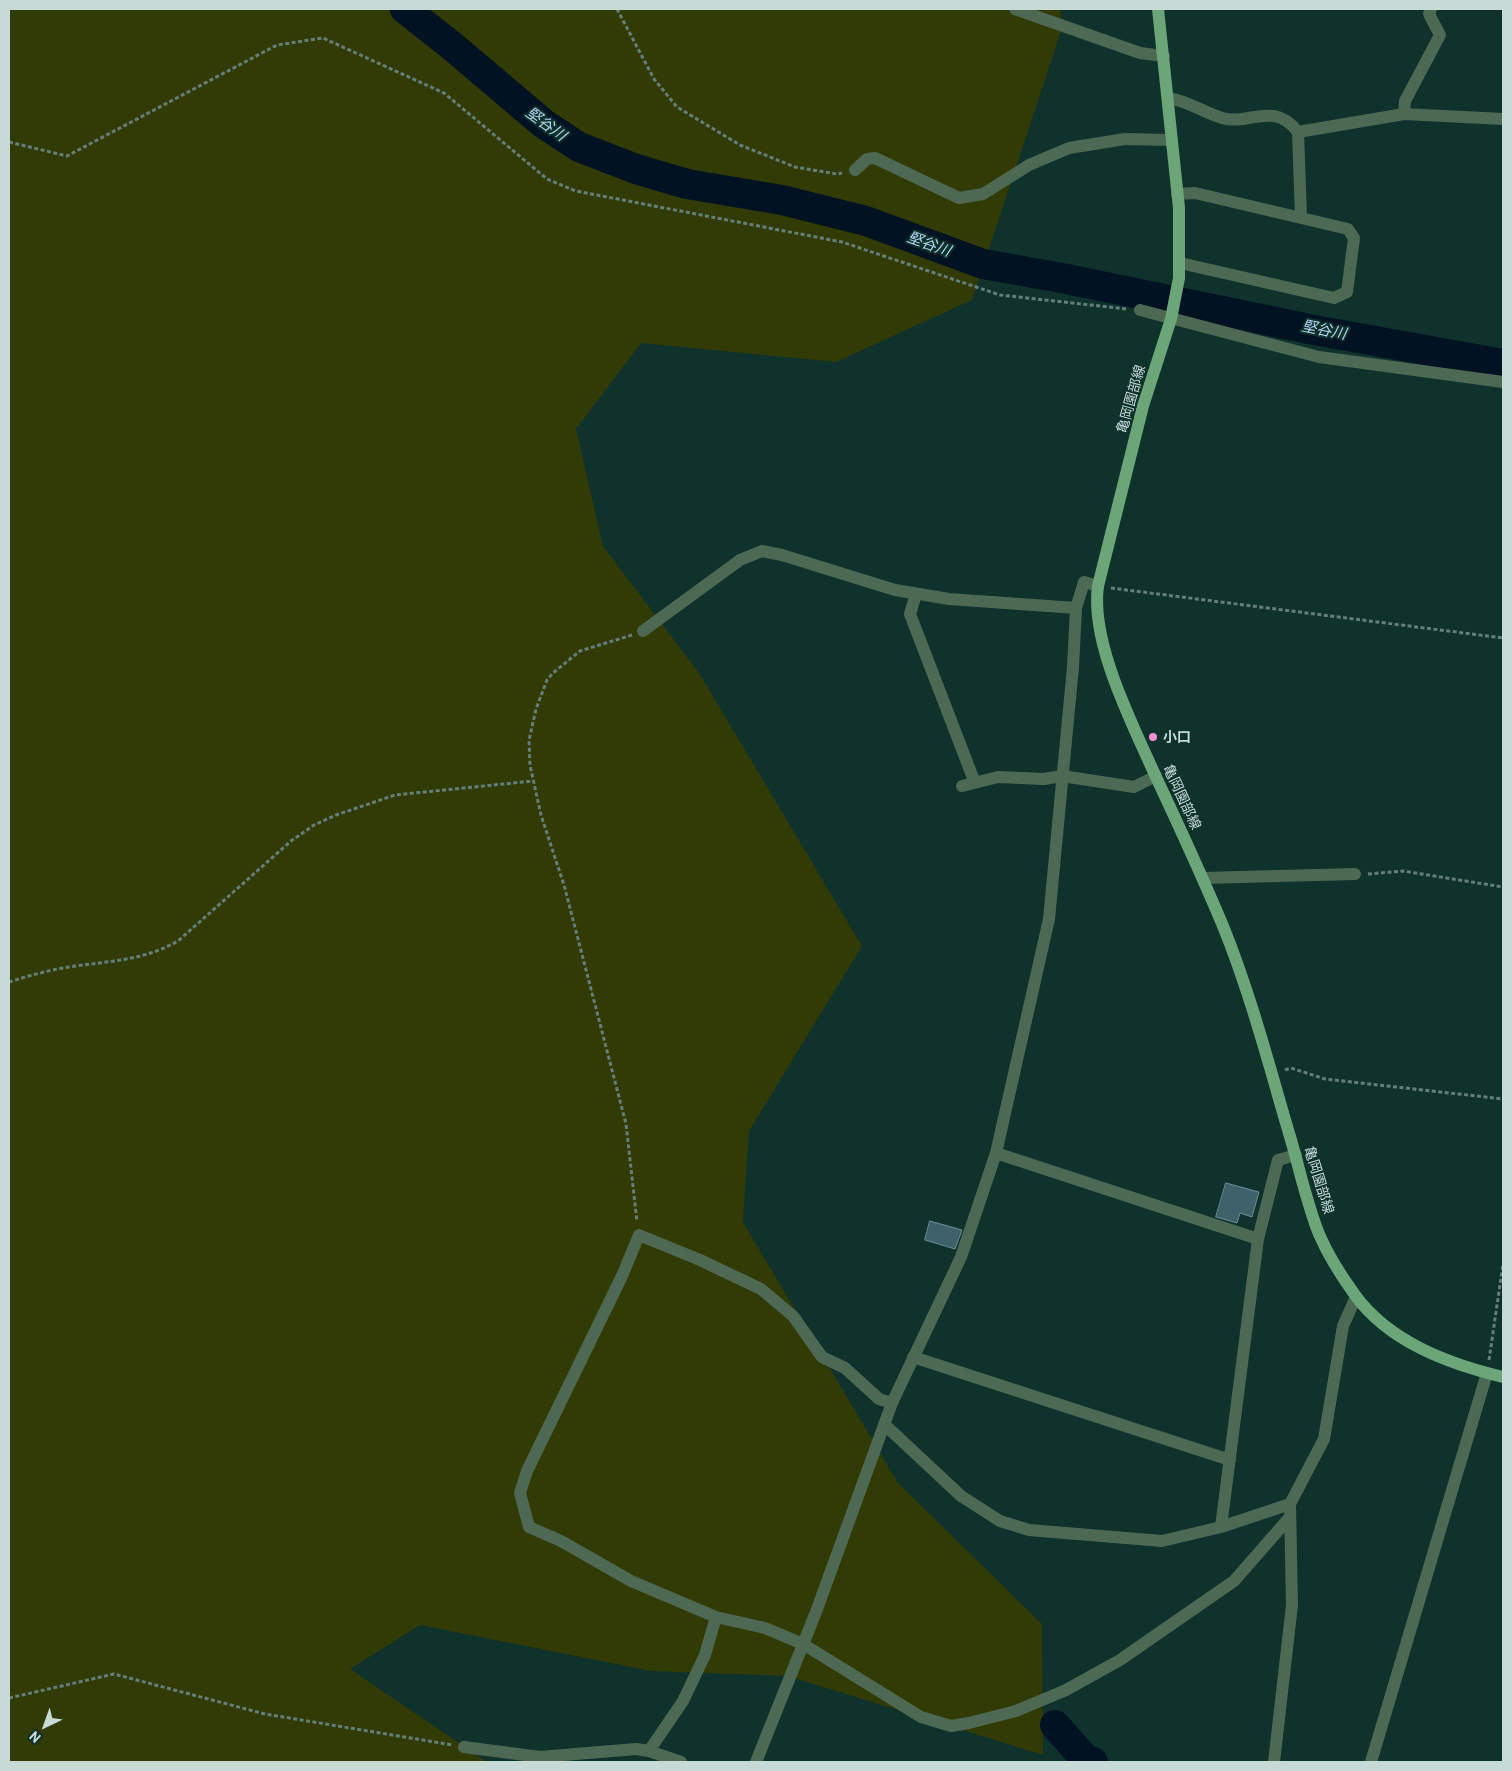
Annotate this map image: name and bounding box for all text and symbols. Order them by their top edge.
water label: 堅谷川 [523,103,569,145]
water label: 堅谷川 [905,228,953,260]
water label: 堅谷川 [1300,317,1348,343]
street label: 亀岡園部線 [1113,363,1149,435]
place label: 小口 [1163,729,1191,745]
marker: 小口 [1147,731,1159,743]
street label: 亀岡園部線 [1160,762,1204,832]
street label: 亀岡園部線 [1301,1144,1337,1216]
north arrow [20,1701,70,1751]
text: N [25,1728,44,1747]

